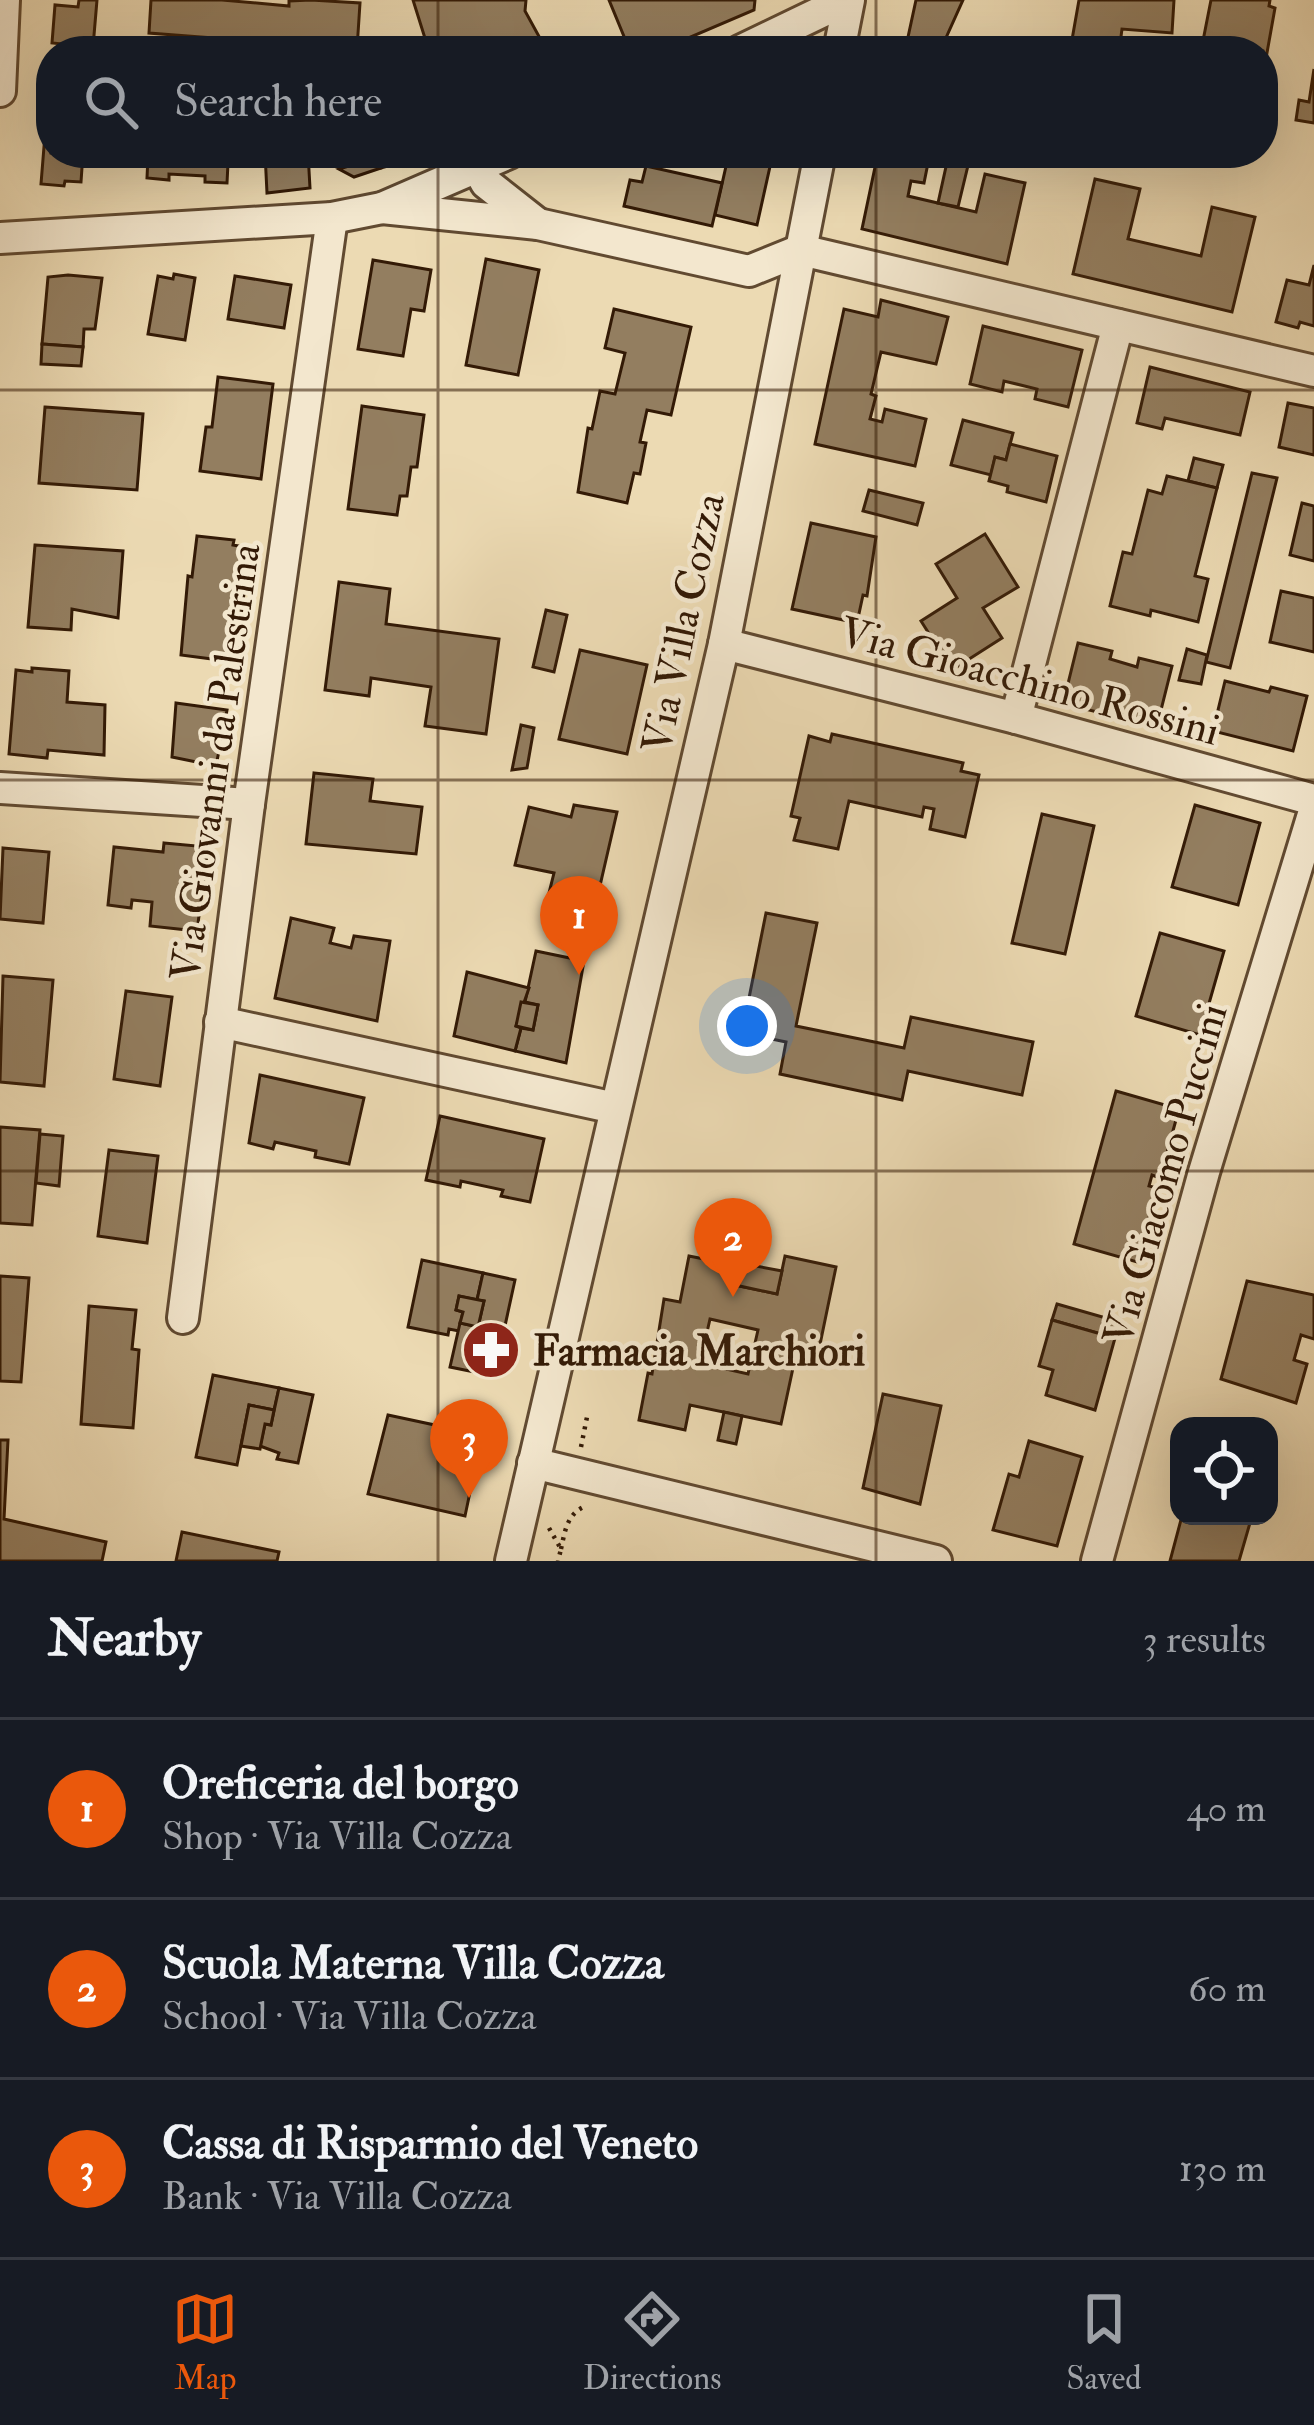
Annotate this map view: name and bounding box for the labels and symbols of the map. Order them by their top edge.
street label: Via Villa Cozza [631,488,737,758]
street label: Via Giovanni da Palestrina [160,540,273,984]
street label: Via Gioacchino Rossini [834,606,1225,758]
pin: 1 [540,876,618,975]
your location [717,996,777,1056]
street label: Via Giacomo Puccini [1092,998,1240,1351]
pin: 2 [694,1198,772,1297]
pharmacy icon: Farmacia Marchiori [460,1319,522,1381]
place label: Farmacia Marchiori [533,1326,865,1378]
pin: 3 [430,1399,508,1498]

